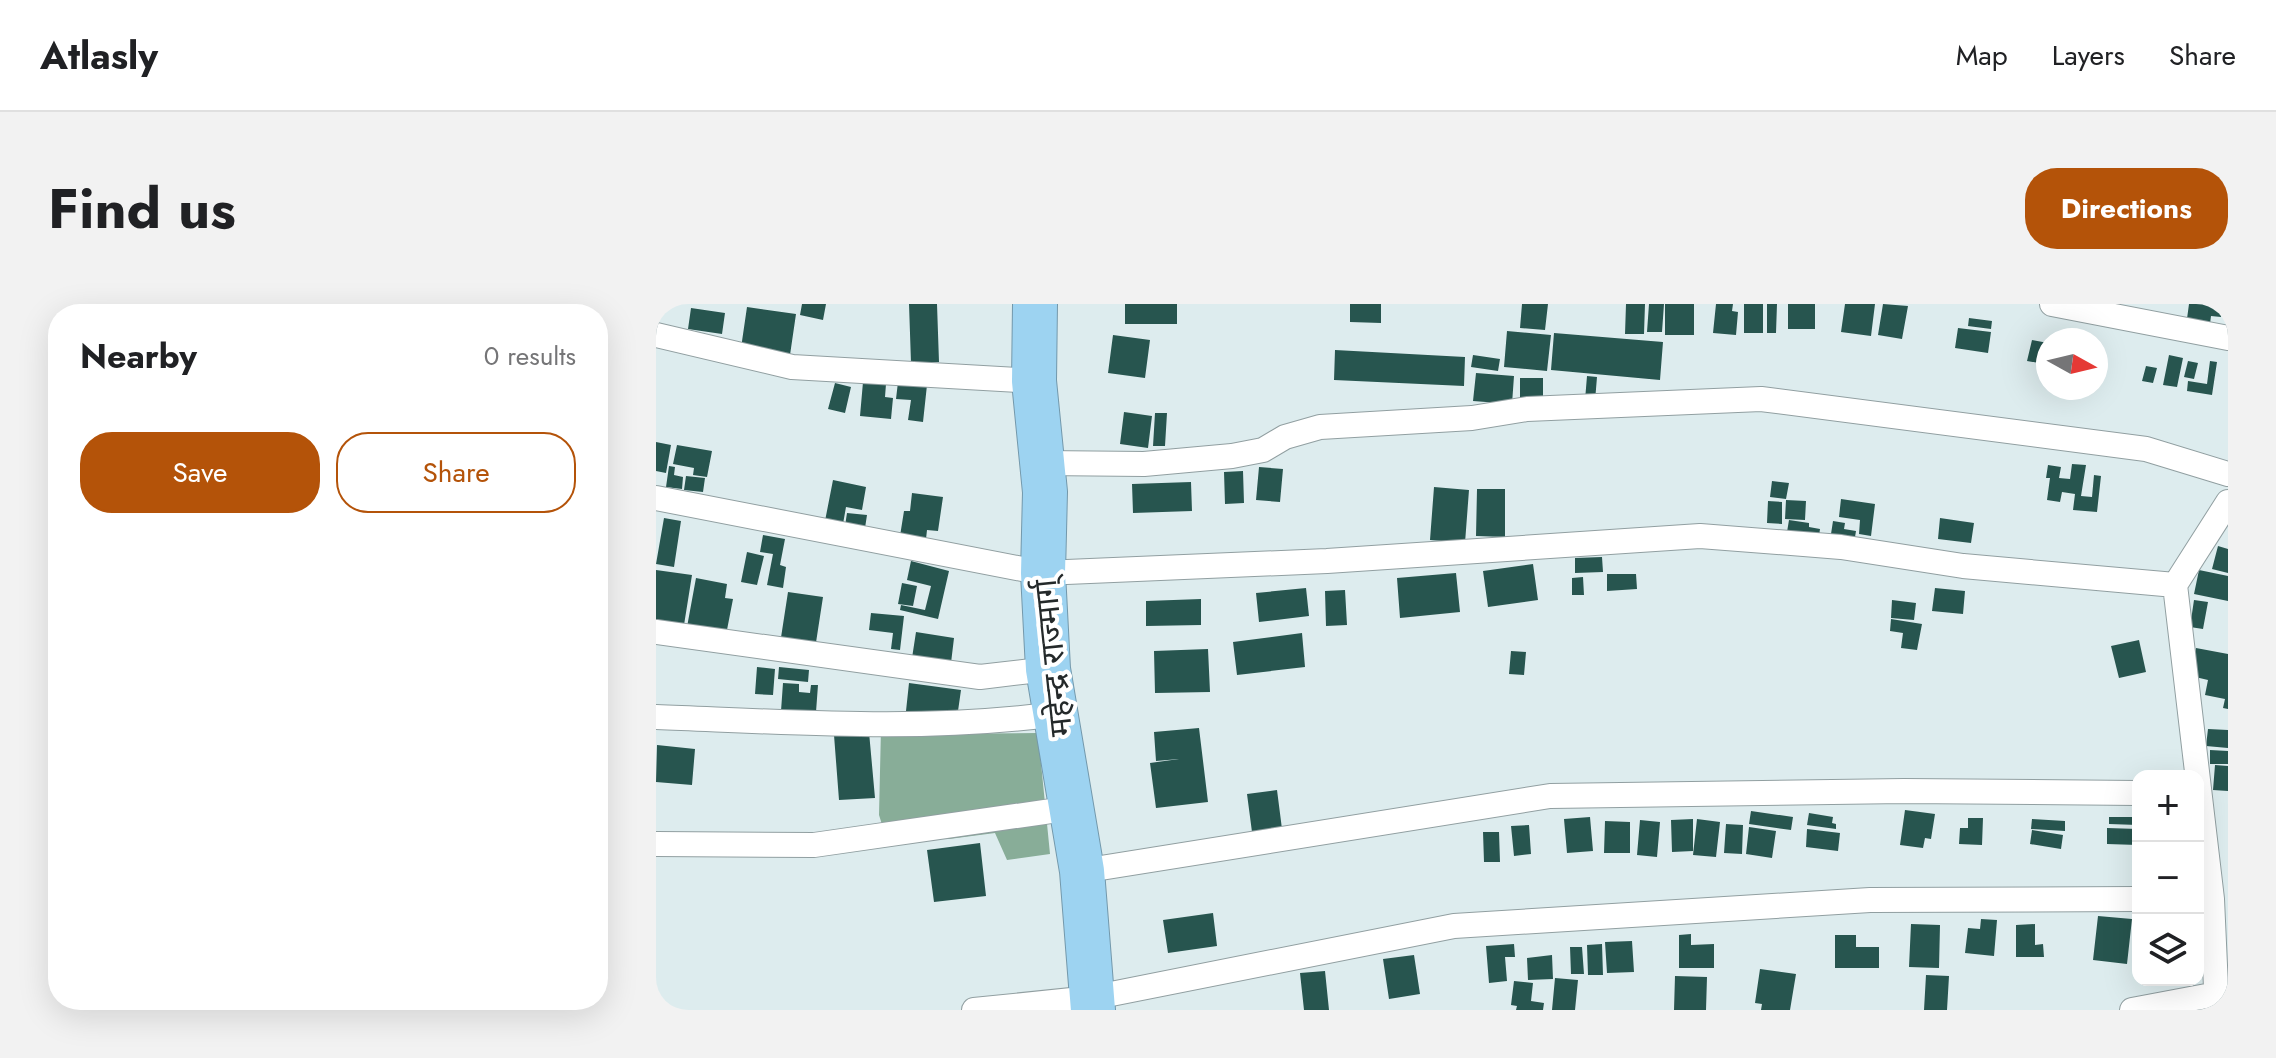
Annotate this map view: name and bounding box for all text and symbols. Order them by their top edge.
text: Atlasly [40,28,158,83]
text: Map [1956,35,2008,76]
text: Layers [2052,35,2125,76]
text: Share [2169,35,2236,76]
text: Find us [48,168,236,249]
button: Directions [2025,168,2228,249]
north arrow [2036,328,2108,400]
text: Nearby [80,332,197,381]
text: 0 results [484,337,576,375]
button: Save [80,432,320,513]
button: Share [336,432,576,513]
street label: महेन्द्र राज्मार्ग् [1021,572,1084,739]
map controls [2132,770,2204,986]
button: + [2132,770,2204,842]
button: − [2132,842,2204,914]
button: layers [2132,914,2204,986]

